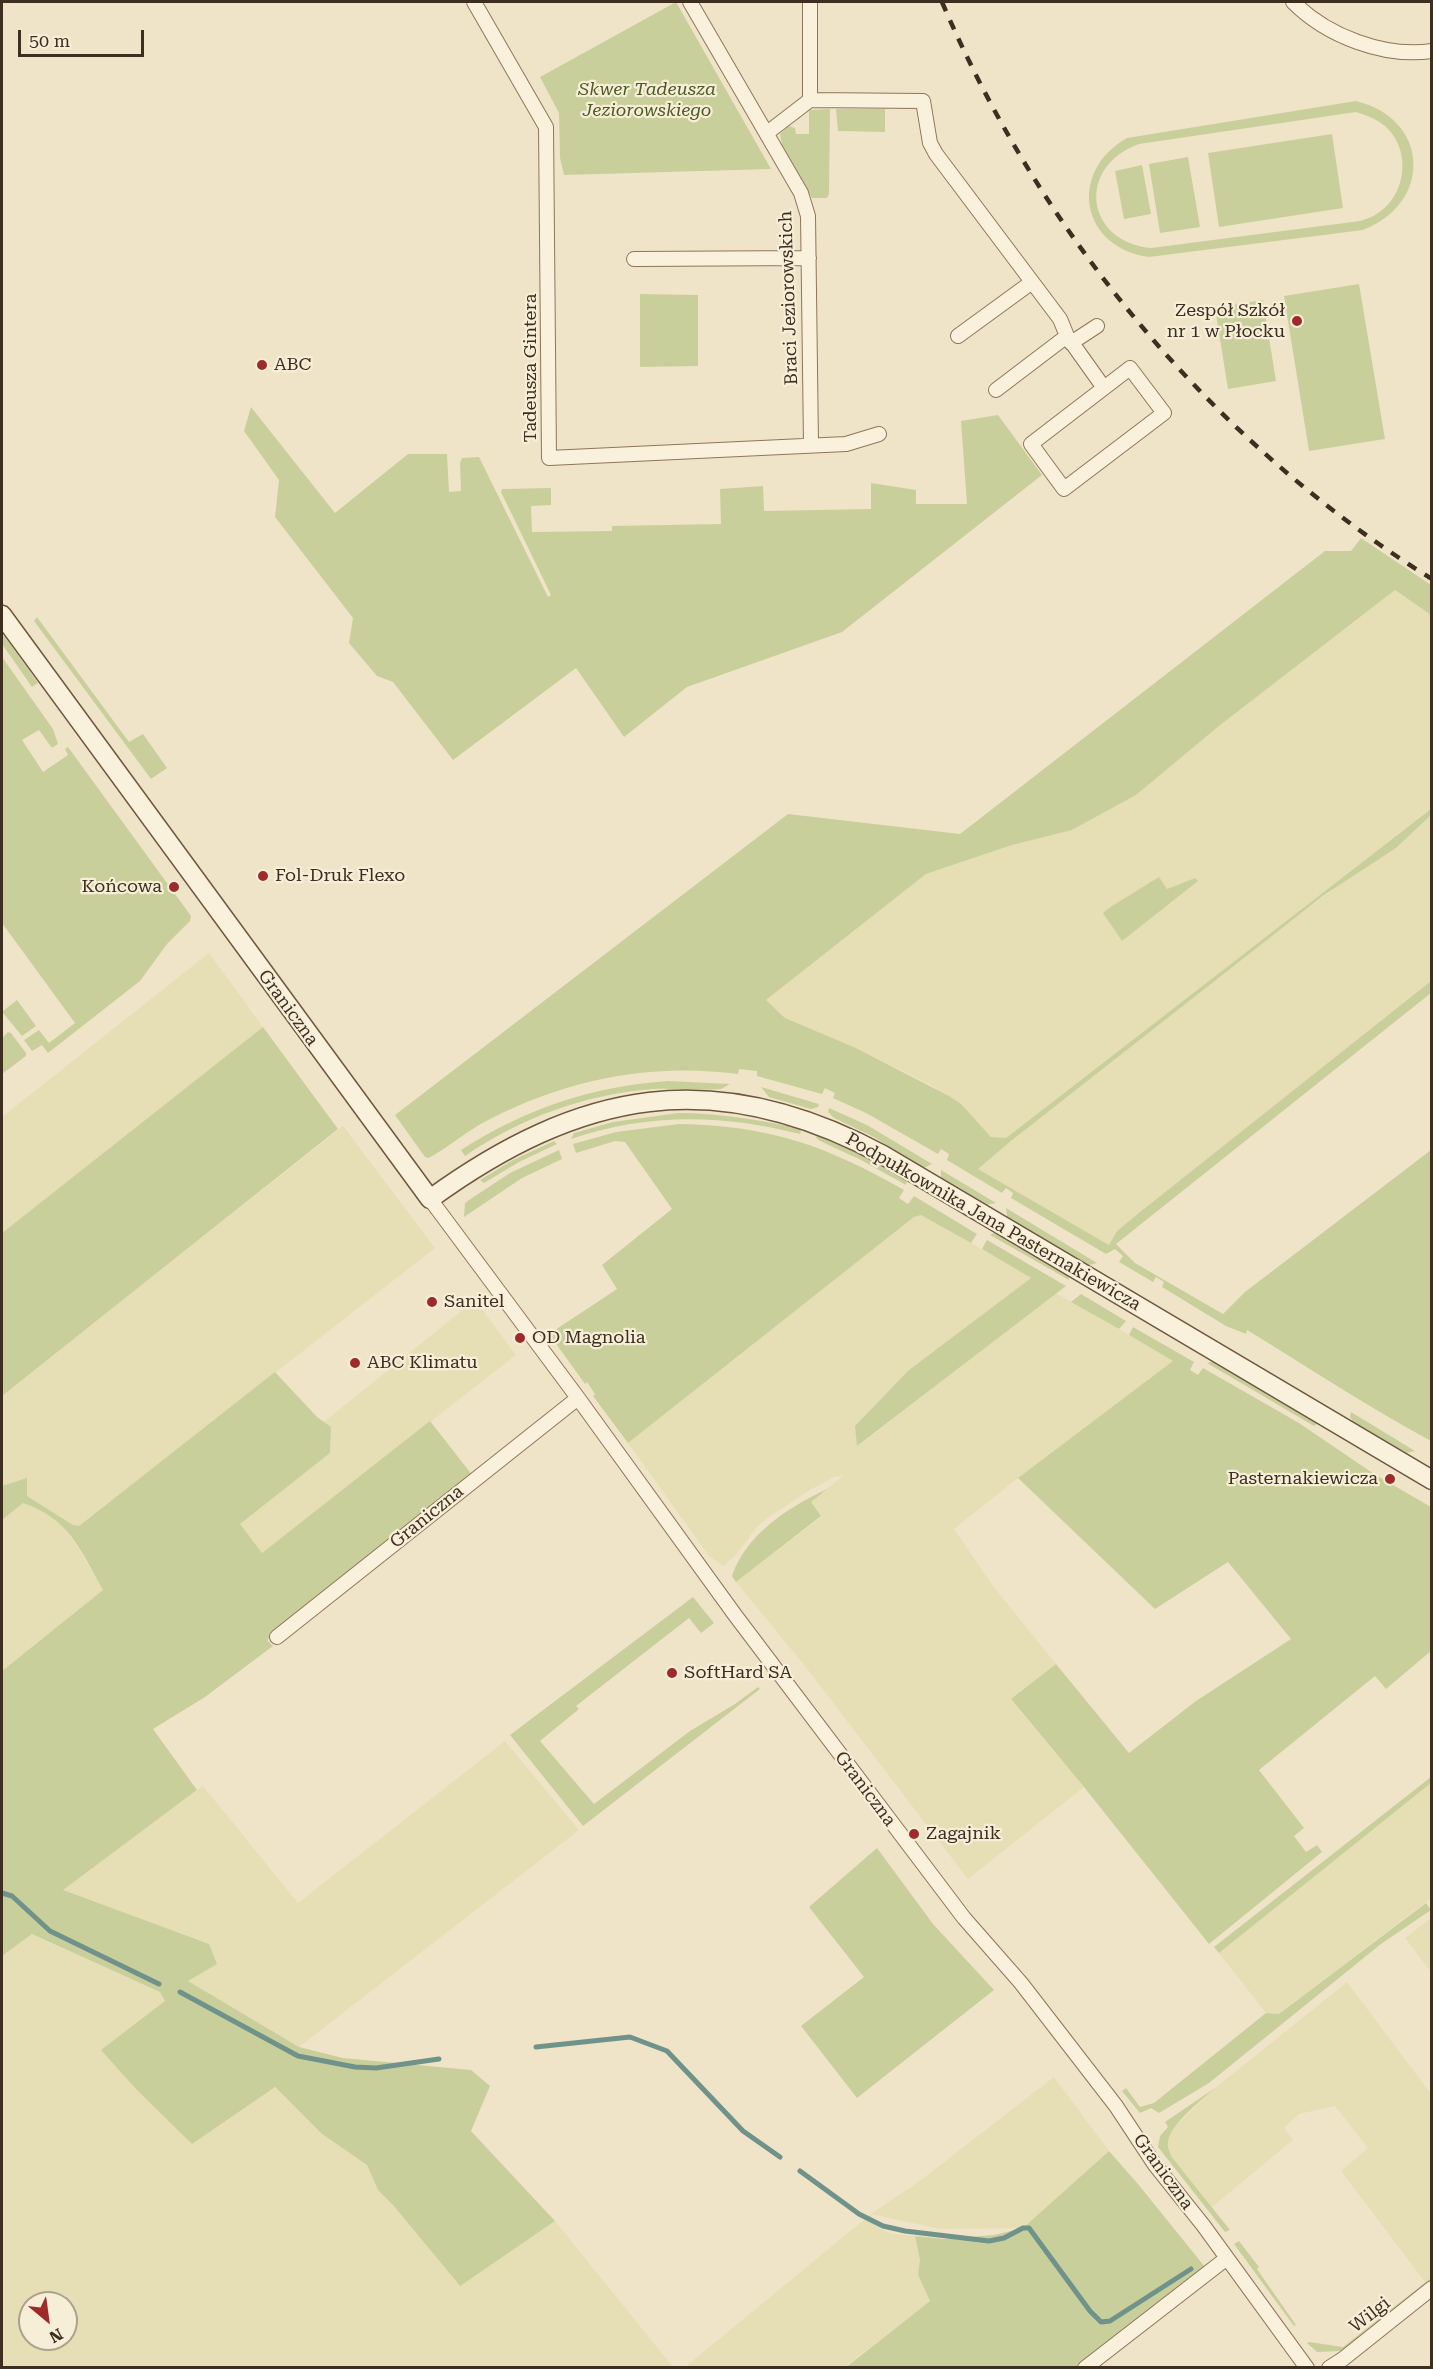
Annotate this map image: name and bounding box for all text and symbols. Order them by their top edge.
scale bar [21,18,147,56]
text: 50 m [29,30,70,51]
park label: Skwer Tadeusza Jeziorowskiego [578,79,716,122]
street label: Braci Jeziorowskich [775,211,803,385]
street label: Tadeusza Gintera [520,294,542,442]
place label: Zespół Szkół nr 1 w Płocku [1167,300,1285,342]
marker: Zespół Szkół nr 1 w Płocku [1290,314,1304,328]
place label: ABC [274,354,312,376]
marker: ABC [255,358,269,372]
place label: Fol-Druk Flexo [275,865,405,887]
marker: Fol-Druk Flexo [256,869,270,883]
place label: Końcowa [81,876,162,898]
marker: Końcowa [167,880,181,894]
street label: Graniczna [253,966,323,1050]
street label: Podpułkownika Jana Pasternakiewicza [842,1128,1144,1316]
place label: Sanitel [444,1291,504,1313]
marker: Sanitel [425,1295,439,1309]
place label: OD Magnolia [532,1327,645,1349]
marker: OD Magnolia [513,1331,527,1345]
place label: ABC Klimatu [367,1352,477,1374]
marker: ABC Klimatu [348,1356,362,1370]
place label: Pasternakiewicza [1228,1468,1378,1490]
marker: Pasternakiewicza [1383,1472,1397,1486]
street label: Graniczna [386,1481,468,1553]
place label: SoftHard SA [684,1662,792,1684]
marker: SoftHard SA [665,1666,679,1680]
street label: Graniczna [830,1747,900,1831]
place label: Zagajnik [926,1823,1001,1845]
marker: Zagajnik [907,1827,921,1841]
street label: Graniczna [1128,2130,1198,2214]
north arrow [18,2291,78,2351]
street label: Wilgi [1345,2292,1395,2338]
text: N [46,2324,66,2347]

